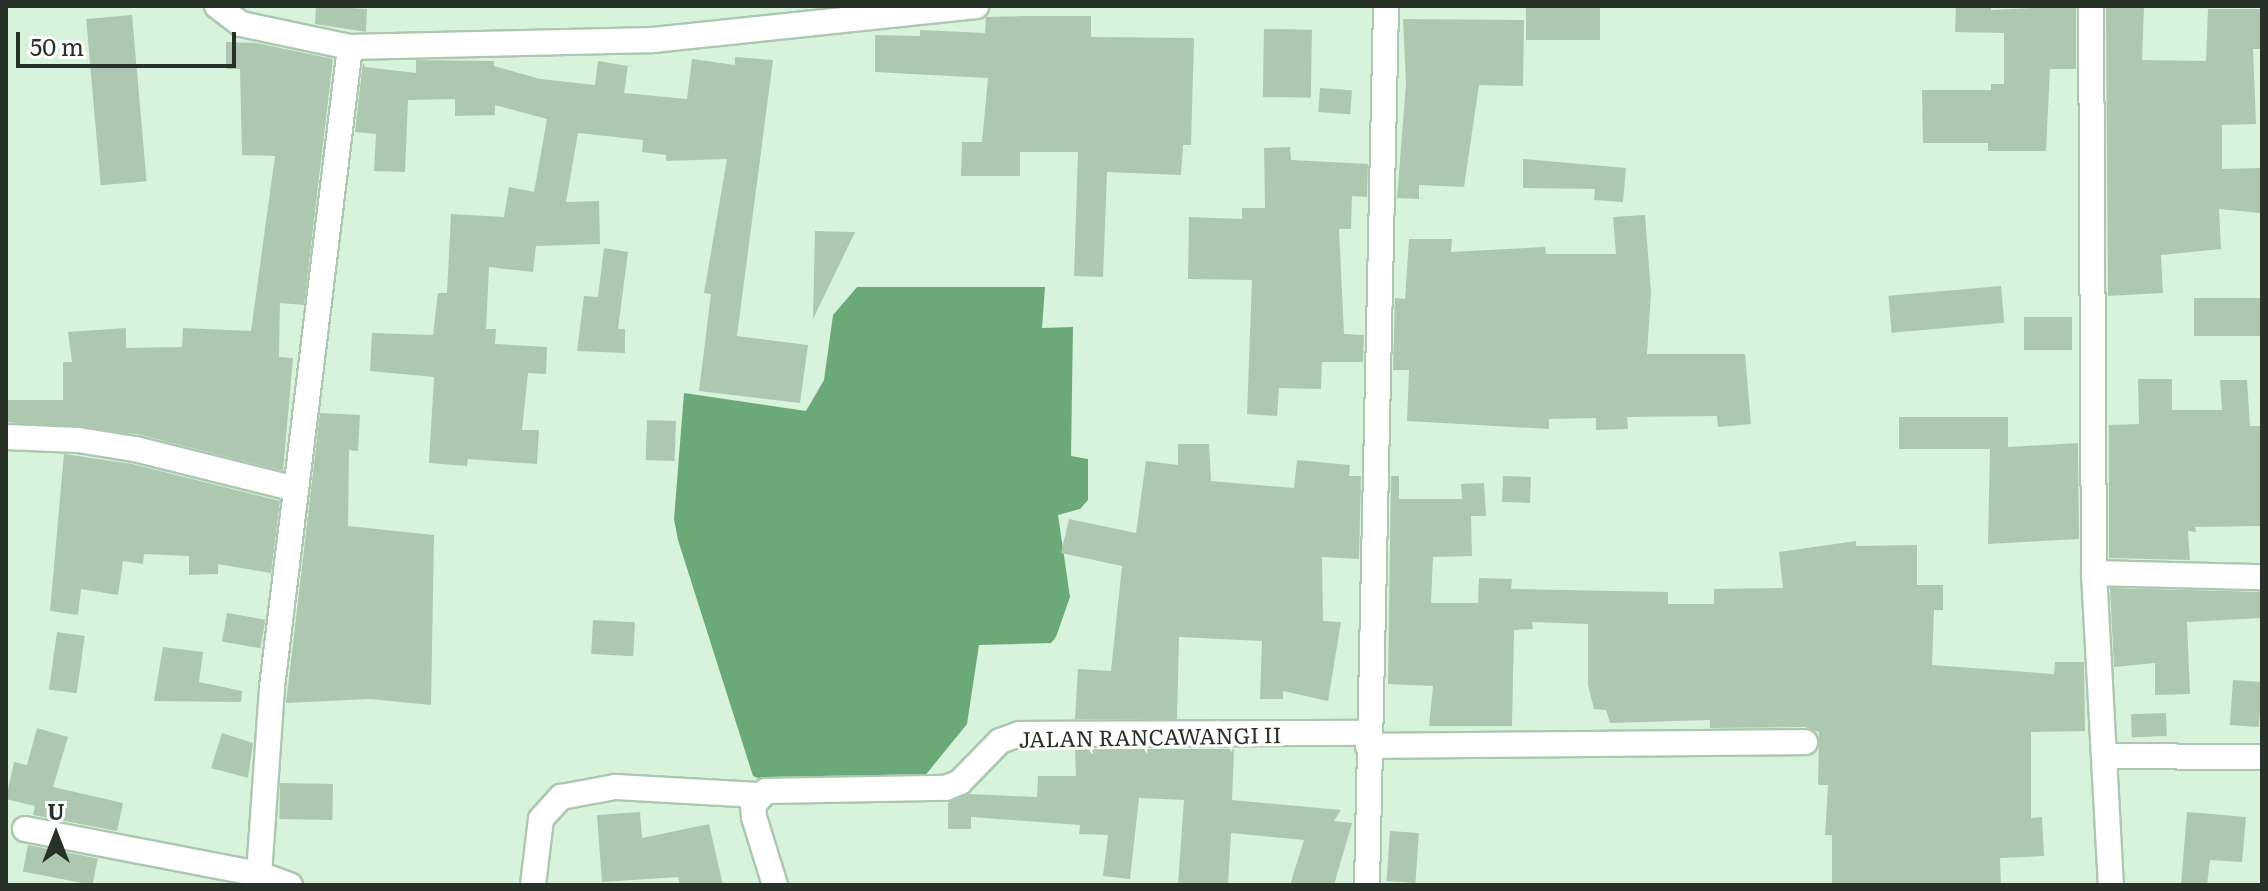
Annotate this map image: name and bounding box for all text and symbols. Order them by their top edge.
scale bar [20,16,240,66]
text: 50 m [30,28,84,63]
street label: JALAN RANCAWANGI II [1018,721,1282,751]
text: U [47,794,65,827]
north arrow [16,795,96,875]

